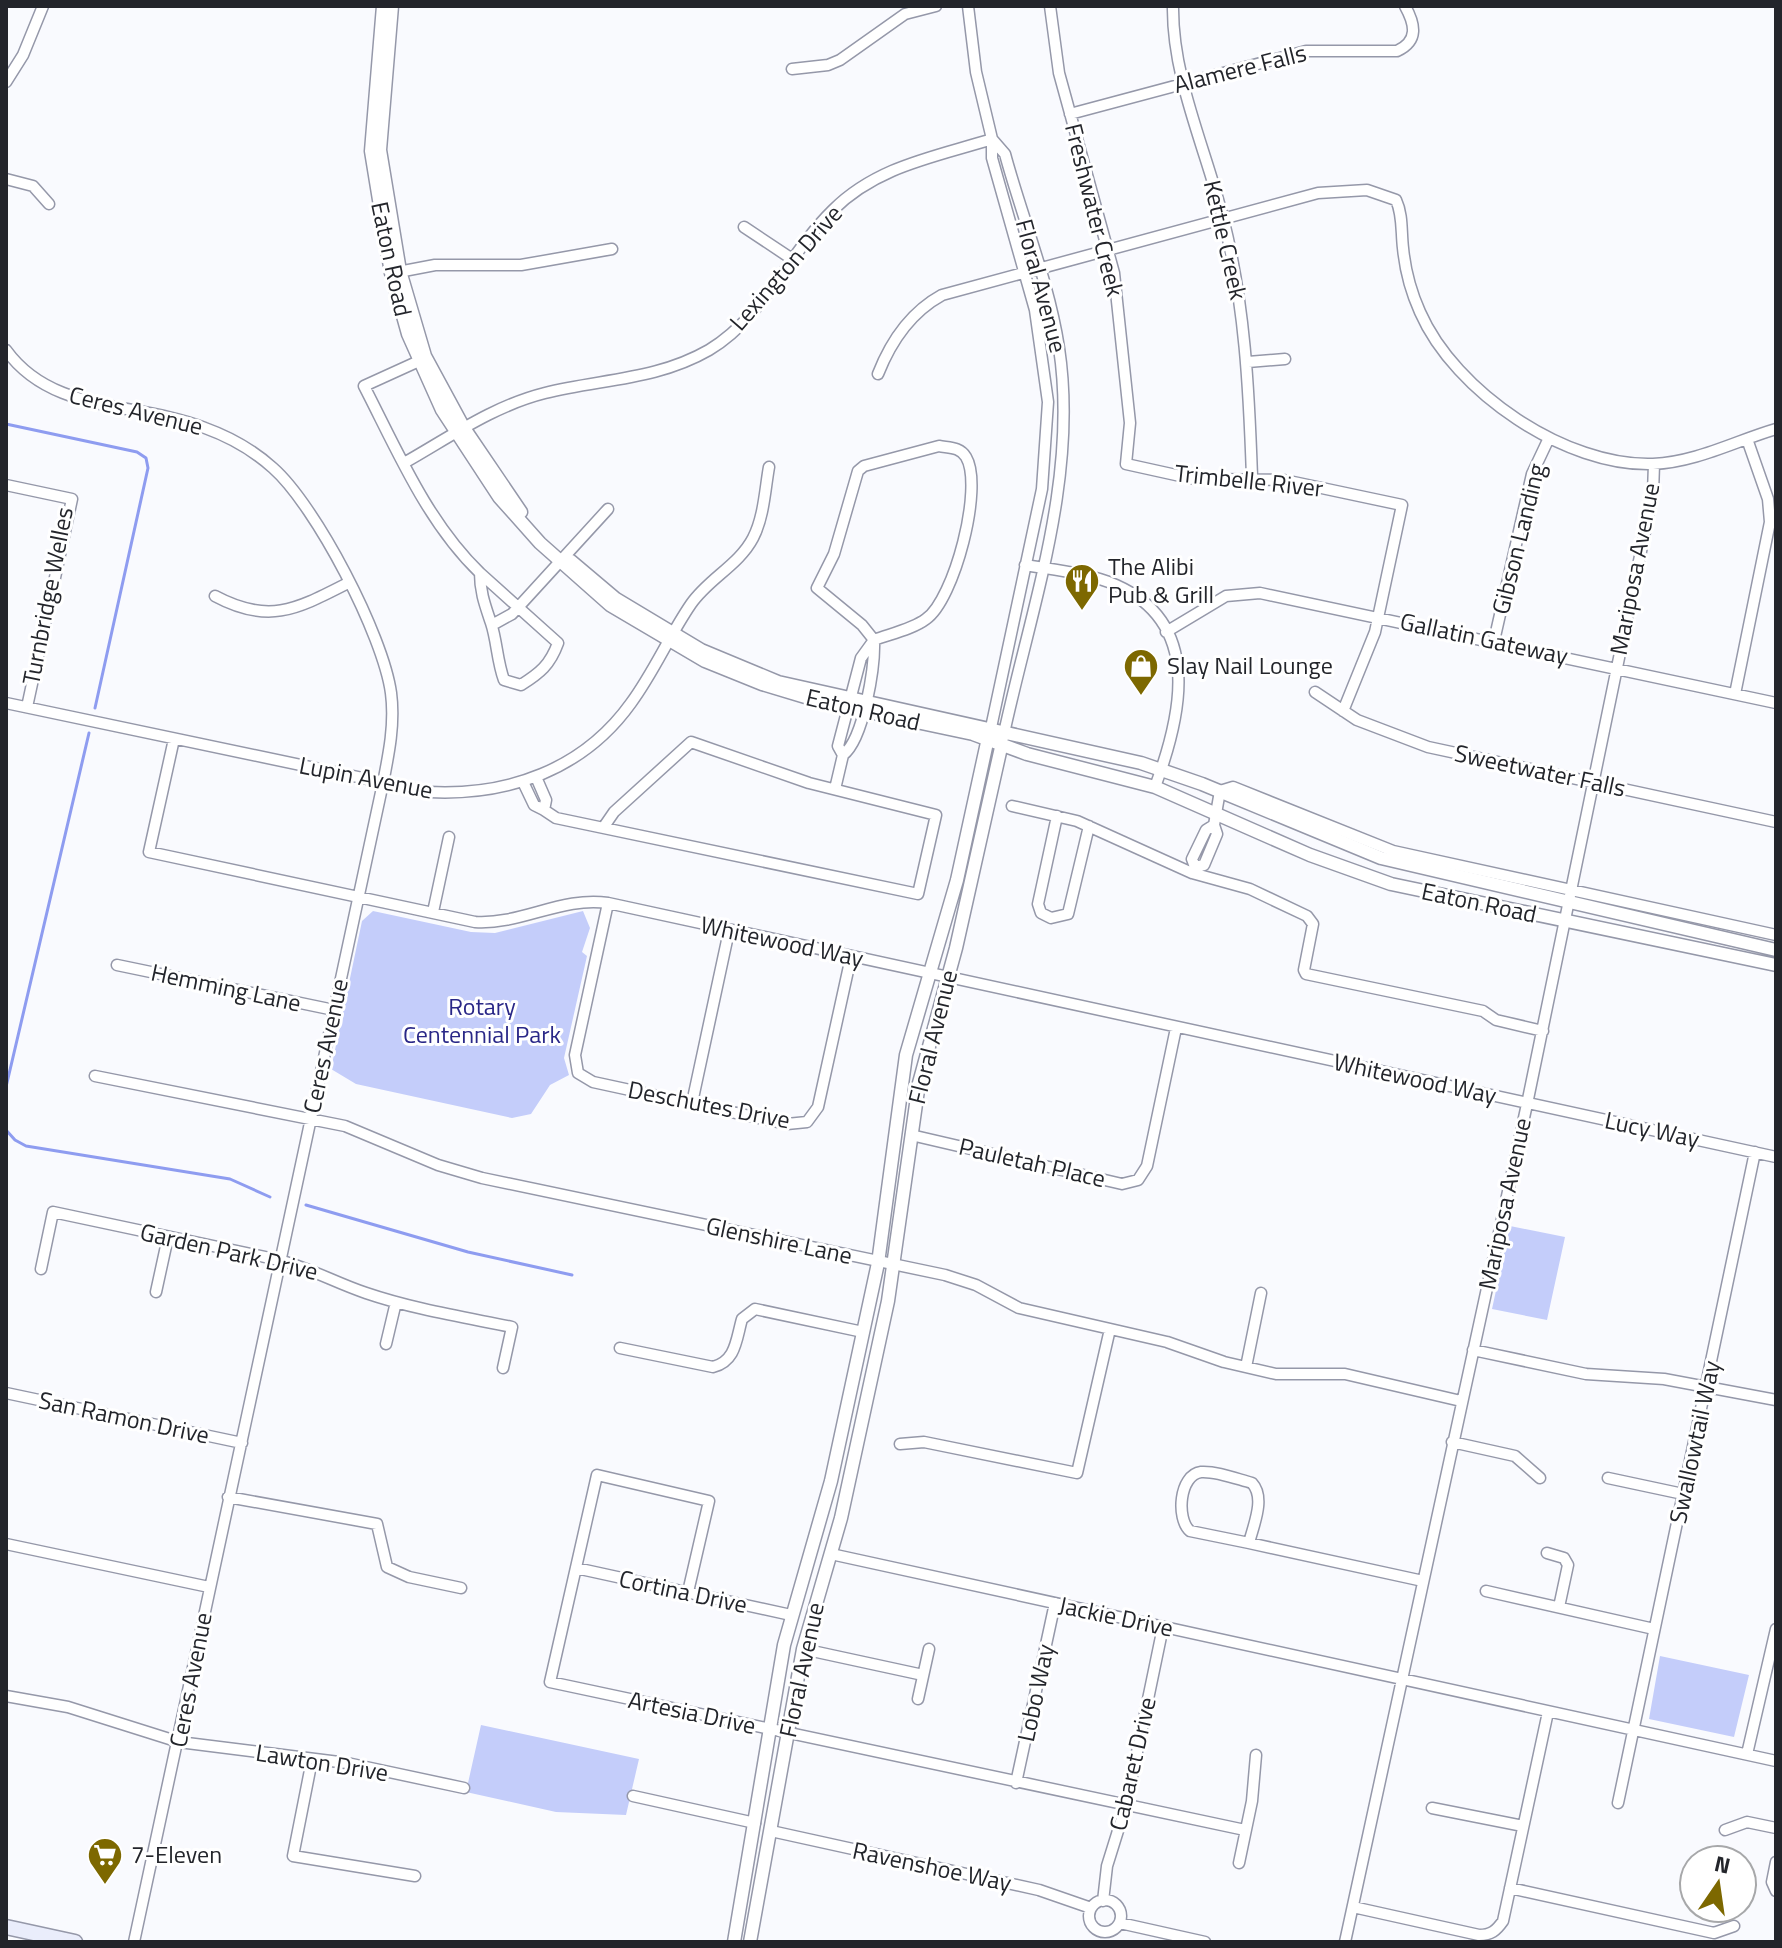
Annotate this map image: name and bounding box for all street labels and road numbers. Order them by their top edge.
street label: Alamere Falls [1170,34,1310,102]
street label: Freshwater Creek [1056,119,1134,301]
street label: Kettle Creek [1195,176,1257,304]
street label: Lexington Drive [720,196,850,338]
street label: Eaton Road [362,198,422,320]
street label: Floral Avenue [1007,215,1077,357]
street label: Ceres Avenue [66,376,207,444]
street label: Trimbelle River [1173,454,1325,506]
street label: Gibson Landing [1482,460,1554,618]
street label: Mariposa Avenue [1600,480,1668,658]
street label: Turnbridge Welles [12,504,82,688]
street label: Gallatin Gateway [1397,603,1572,673]
street label: Eaton Road [802,678,924,740]
street label: Sweetwater Falls [1451,734,1629,806]
street label: Lupin Avenue [296,746,436,808]
street label: Eaton Road [1418,872,1540,932]
street label: Whitewood Way [697,906,867,976]
street label: Hemming Lane [148,954,305,1020]
street label: Floral Avenue [898,966,966,1108]
street label: Ceres Avenue [293,975,357,1116]
street label: Whitewood Way [1330,1043,1500,1113]
street label: Deschutes Drive [625,1071,793,1137]
street label: Lucy Way [1602,1101,1703,1157]
street label: Mariposa Avenue [1468,1115,1540,1293]
street label: Pauletah Place [955,1128,1109,1196]
street label: Glenshire Lane [703,1207,856,1273]
street label: Garden Park Drive [137,1213,322,1289]
street label: Swallowtail Way [1659,1357,1729,1527]
street label: San Ramon Drive [36,1381,213,1453]
street label: Cortina Drive [616,1560,751,1622]
street label: Jackie Drive [1056,1586,1177,1646]
street label: Floral Avenue [769,1599,833,1741]
street label: Ceres Avenue [159,1609,221,1750]
street label: Lobo Way [1007,1640,1063,1745]
street label: Artesia Drive [625,1681,759,1743]
street label: Cabaret Drive [1099,1693,1165,1834]
street label: Lawton Drive [253,1734,391,1790]
street label: Ravenshoe Way [849,1832,1015,1901]

